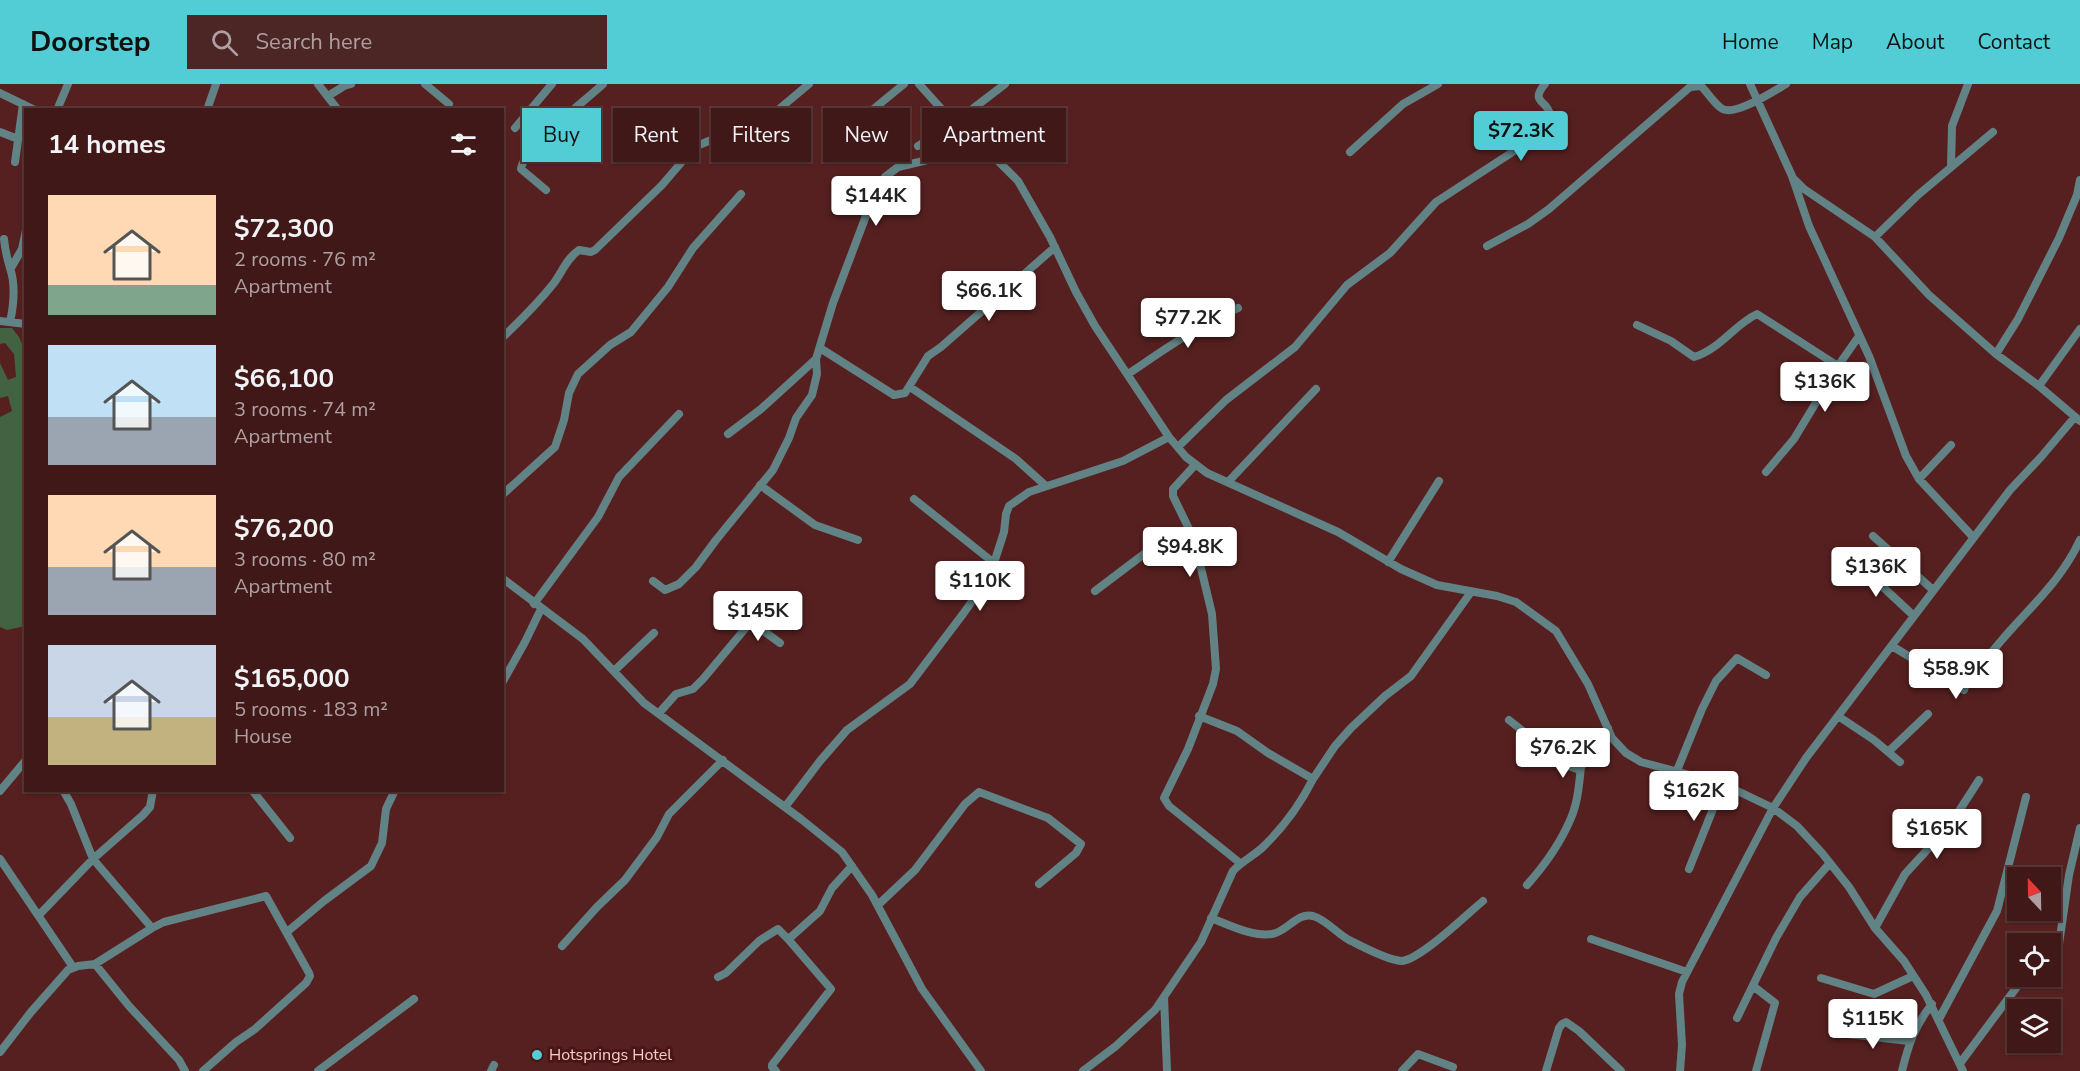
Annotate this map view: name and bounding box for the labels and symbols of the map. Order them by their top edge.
pin: $72.3K [1472,111,1570,162]
pin: $144K [834,176,918,227]
pin: $66.1K [940,271,1038,322]
pin: $77.2K [1139,298,1237,349]
pin: $136K [1783,362,1867,413]
pin: $94.8K [1141,527,1239,578]
pin: $136K [1834,547,1918,598]
pin: $110K [938,561,1022,612]
pin: $145K [716,591,800,642]
pin: $58.9K [1907,649,2005,700]
pin: $76.2K [1514,728,1612,779]
pin: $162K [1652,771,1736,822]
pin: $165K [1895,809,1979,860]
north arrow [2007,867,2061,921]
pin: $115K [1831,999,1915,1050]
place label: Hotsprings Hotel [549,1044,672,1066]
marker: Hotsprings Hotel [530,1048,544,1062]

